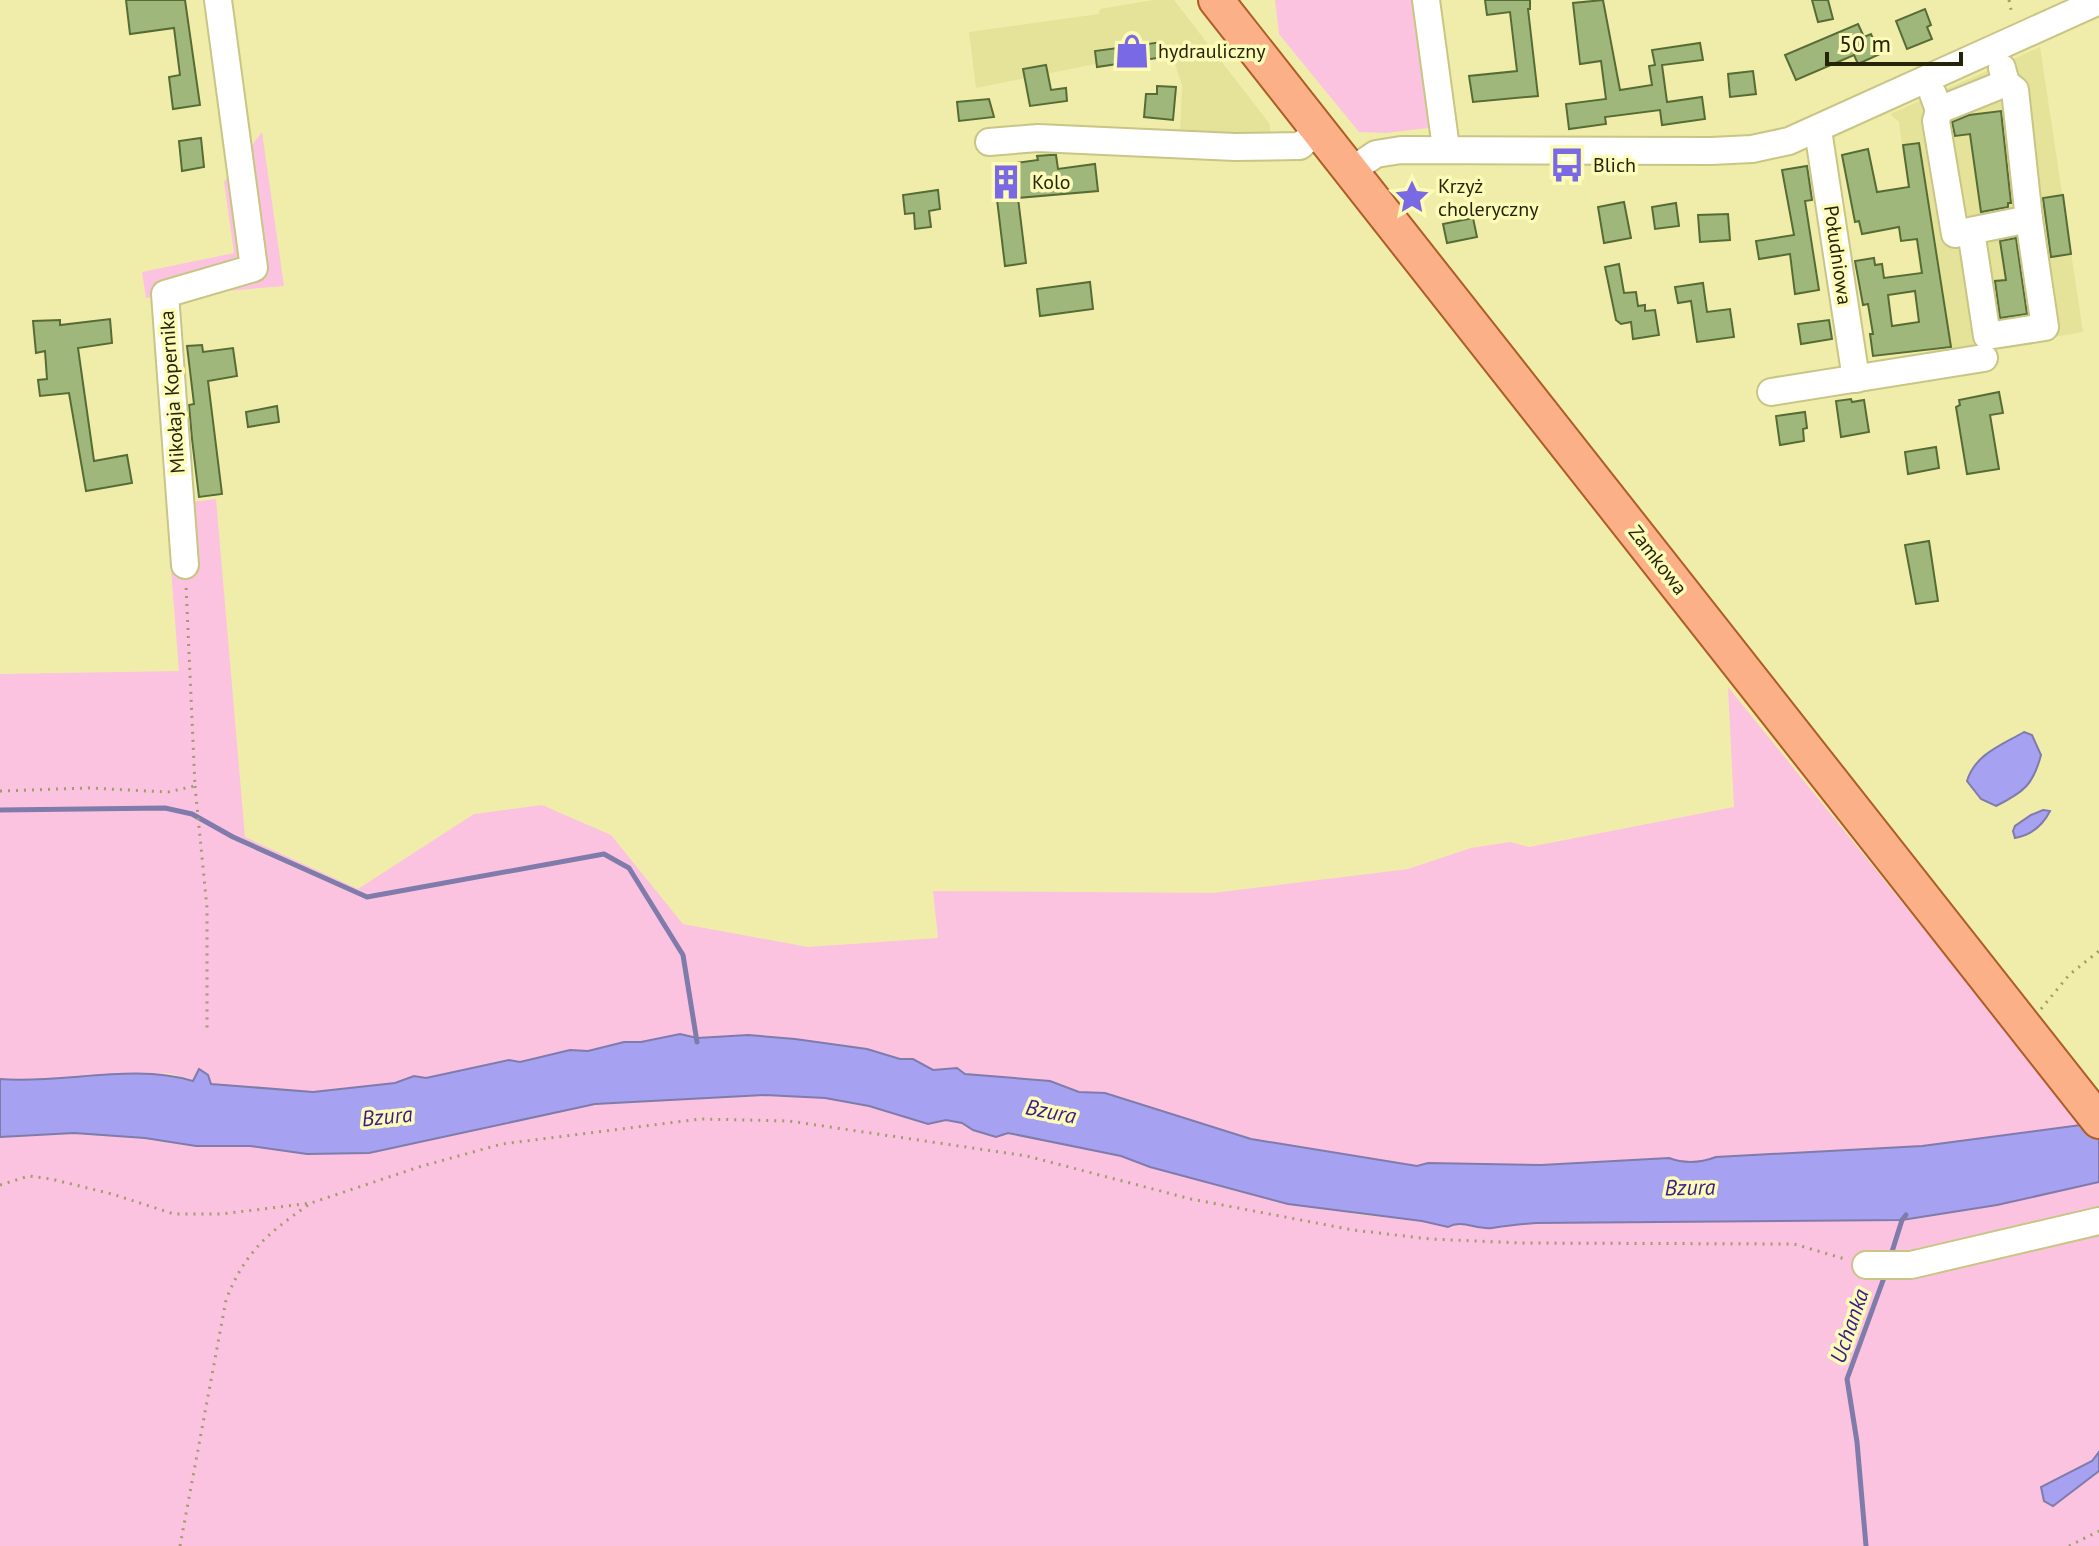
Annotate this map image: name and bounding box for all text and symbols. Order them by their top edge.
scale bar [1827,16,1961,66]
text: 50 m [1839,28,1891,59]
shop icon: hydrauliczny [1113,32,1151,70]
place label: hydrauliczny [1158,38,1266,64]
bus stop icon: Blich [1548,146,1586,184]
place label: Blich [1593,152,1636,178]
building icon: Kolo [987,163,1025,201]
place label: Kolo [1032,169,1071,195]
place label: Krzyż choleryczny [1438,173,1539,222]
place icon: Krzyż choleryczny [1393,178,1431,216]
street label: Południowa [1818,204,1858,306]
street label: Mikołaja Kopernika [153,310,191,474]
street label: Zamkowa [1623,520,1693,600]
water label: Bzura [1023,1092,1079,1130]
water label: Bzura [360,1099,414,1133]
water label: Bzura [1664,1173,1716,1201]
water label: Uchanka [1823,1285,1875,1367]

